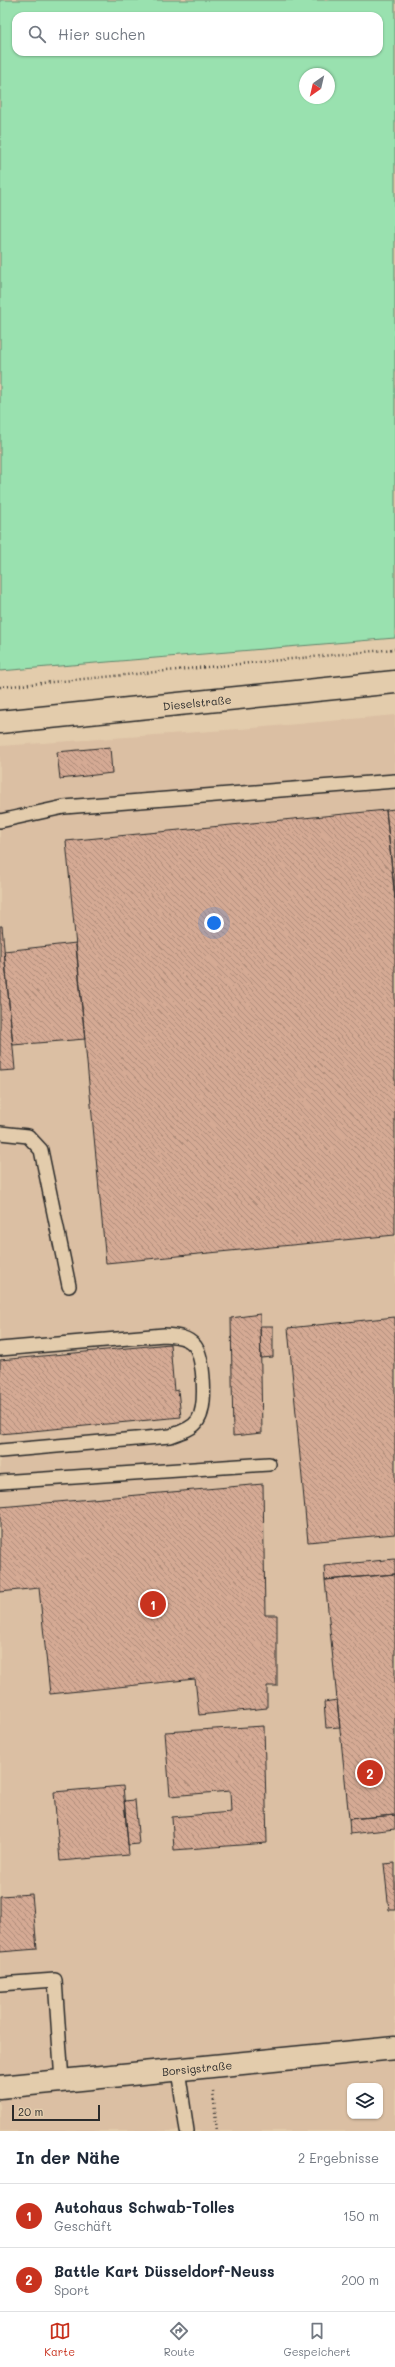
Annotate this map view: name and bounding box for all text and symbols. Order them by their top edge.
search box [12,12,383,56]
icon: search [26,23,48,45]
text: Hier suchen [58,24,145,44]
north arrow [299,68,335,104]
street label: Dieselstraße [162,691,232,713]
your location [204,913,224,933]
pin: 1 [140,1589,166,1619]
pin: 2 [357,1758,383,1788]
street label: Borsigstraße [161,2057,233,2078]
map controls [347,2083,383,2119]
button: layers [347,2083,383,2119]
scale bar [12,2103,100,2122]
text: 20 m [18,2104,43,2119]
text: In der Nähe [16,2146,120,2168]
text: 2 Ergebnisse [298,2149,379,2166]
text: Autohaus Schwab-Tolles [54,2197,235,2217]
text: 1 [26,2207,32,2224]
text: 150 m [343,2207,379,2224]
text: Geschäft [54,2217,112,2234]
text: Battle Kart Düsseldorf-Neuss [54,2261,275,2281]
text: 2 [25,2271,33,2288]
text: 200 m [341,2271,379,2288]
text: Sport [54,2281,89,2298]
tab: Karte [44,2320,75,2359]
tab: Route [164,2320,195,2359]
tab: Gespeichert [284,2320,351,2359]

